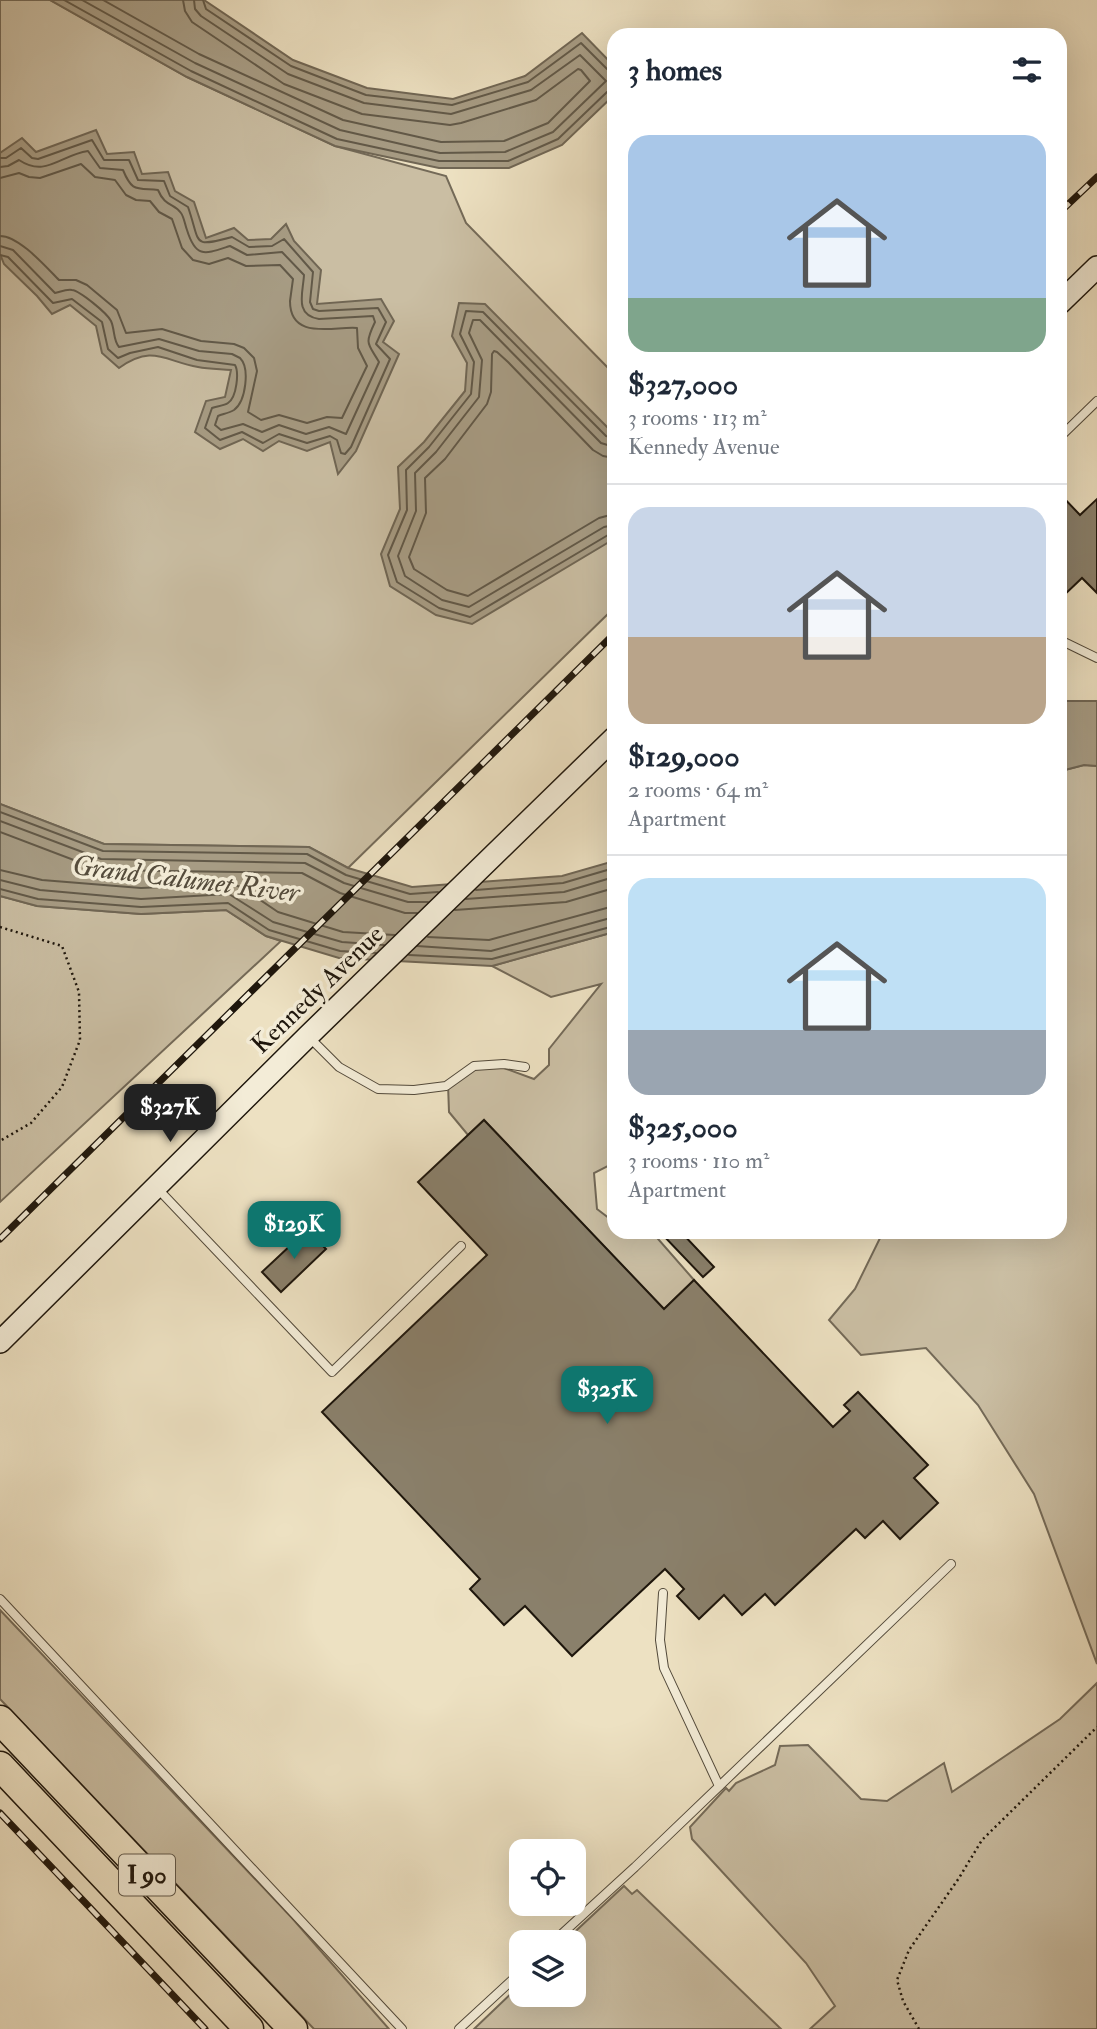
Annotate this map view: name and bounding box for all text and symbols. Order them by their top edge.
icon: filters [1008,51,1046,89]
text: 3 homes [628,52,722,89]
icon: home [774,180,900,306]
text: $327,000 [628,366,738,403]
text: 3 rooms · 113 m² [628,403,767,432]
text: Kennedy Avenue [628,432,780,461]
icon: home [774,552,900,678]
text: $129,000 [628,738,740,775]
text: 2 rooms · 64 m² [628,775,768,804]
text: Apartment [628,804,726,833]
water label: Grand Calumet River [70,848,303,911]
street label: Kennedy Avenue [245,919,391,1061]
icon: home [774,923,900,1049]
pin: $327K [121,1084,219,1144]
text: $327K [140,1092,200,1121]
text: $325,000 [628,1109,738,1146]
text: 3 rooms · 110 m² [628,1146,769,1175]
text: Apartment [628,1175,726,1204]
pin: $129K [245,1202,343,1261]
text: $129K [264,1209,324,1238]
pin: $325K [558,1366,656,1426]
text: $325K [577,1374,637,1403]
map controls [509,1839,586,2007]
button: locate [509,1839,586,1916]
road number: I 90 [119,1854,175,1896]
button: layers [509,1930,586,2007]

